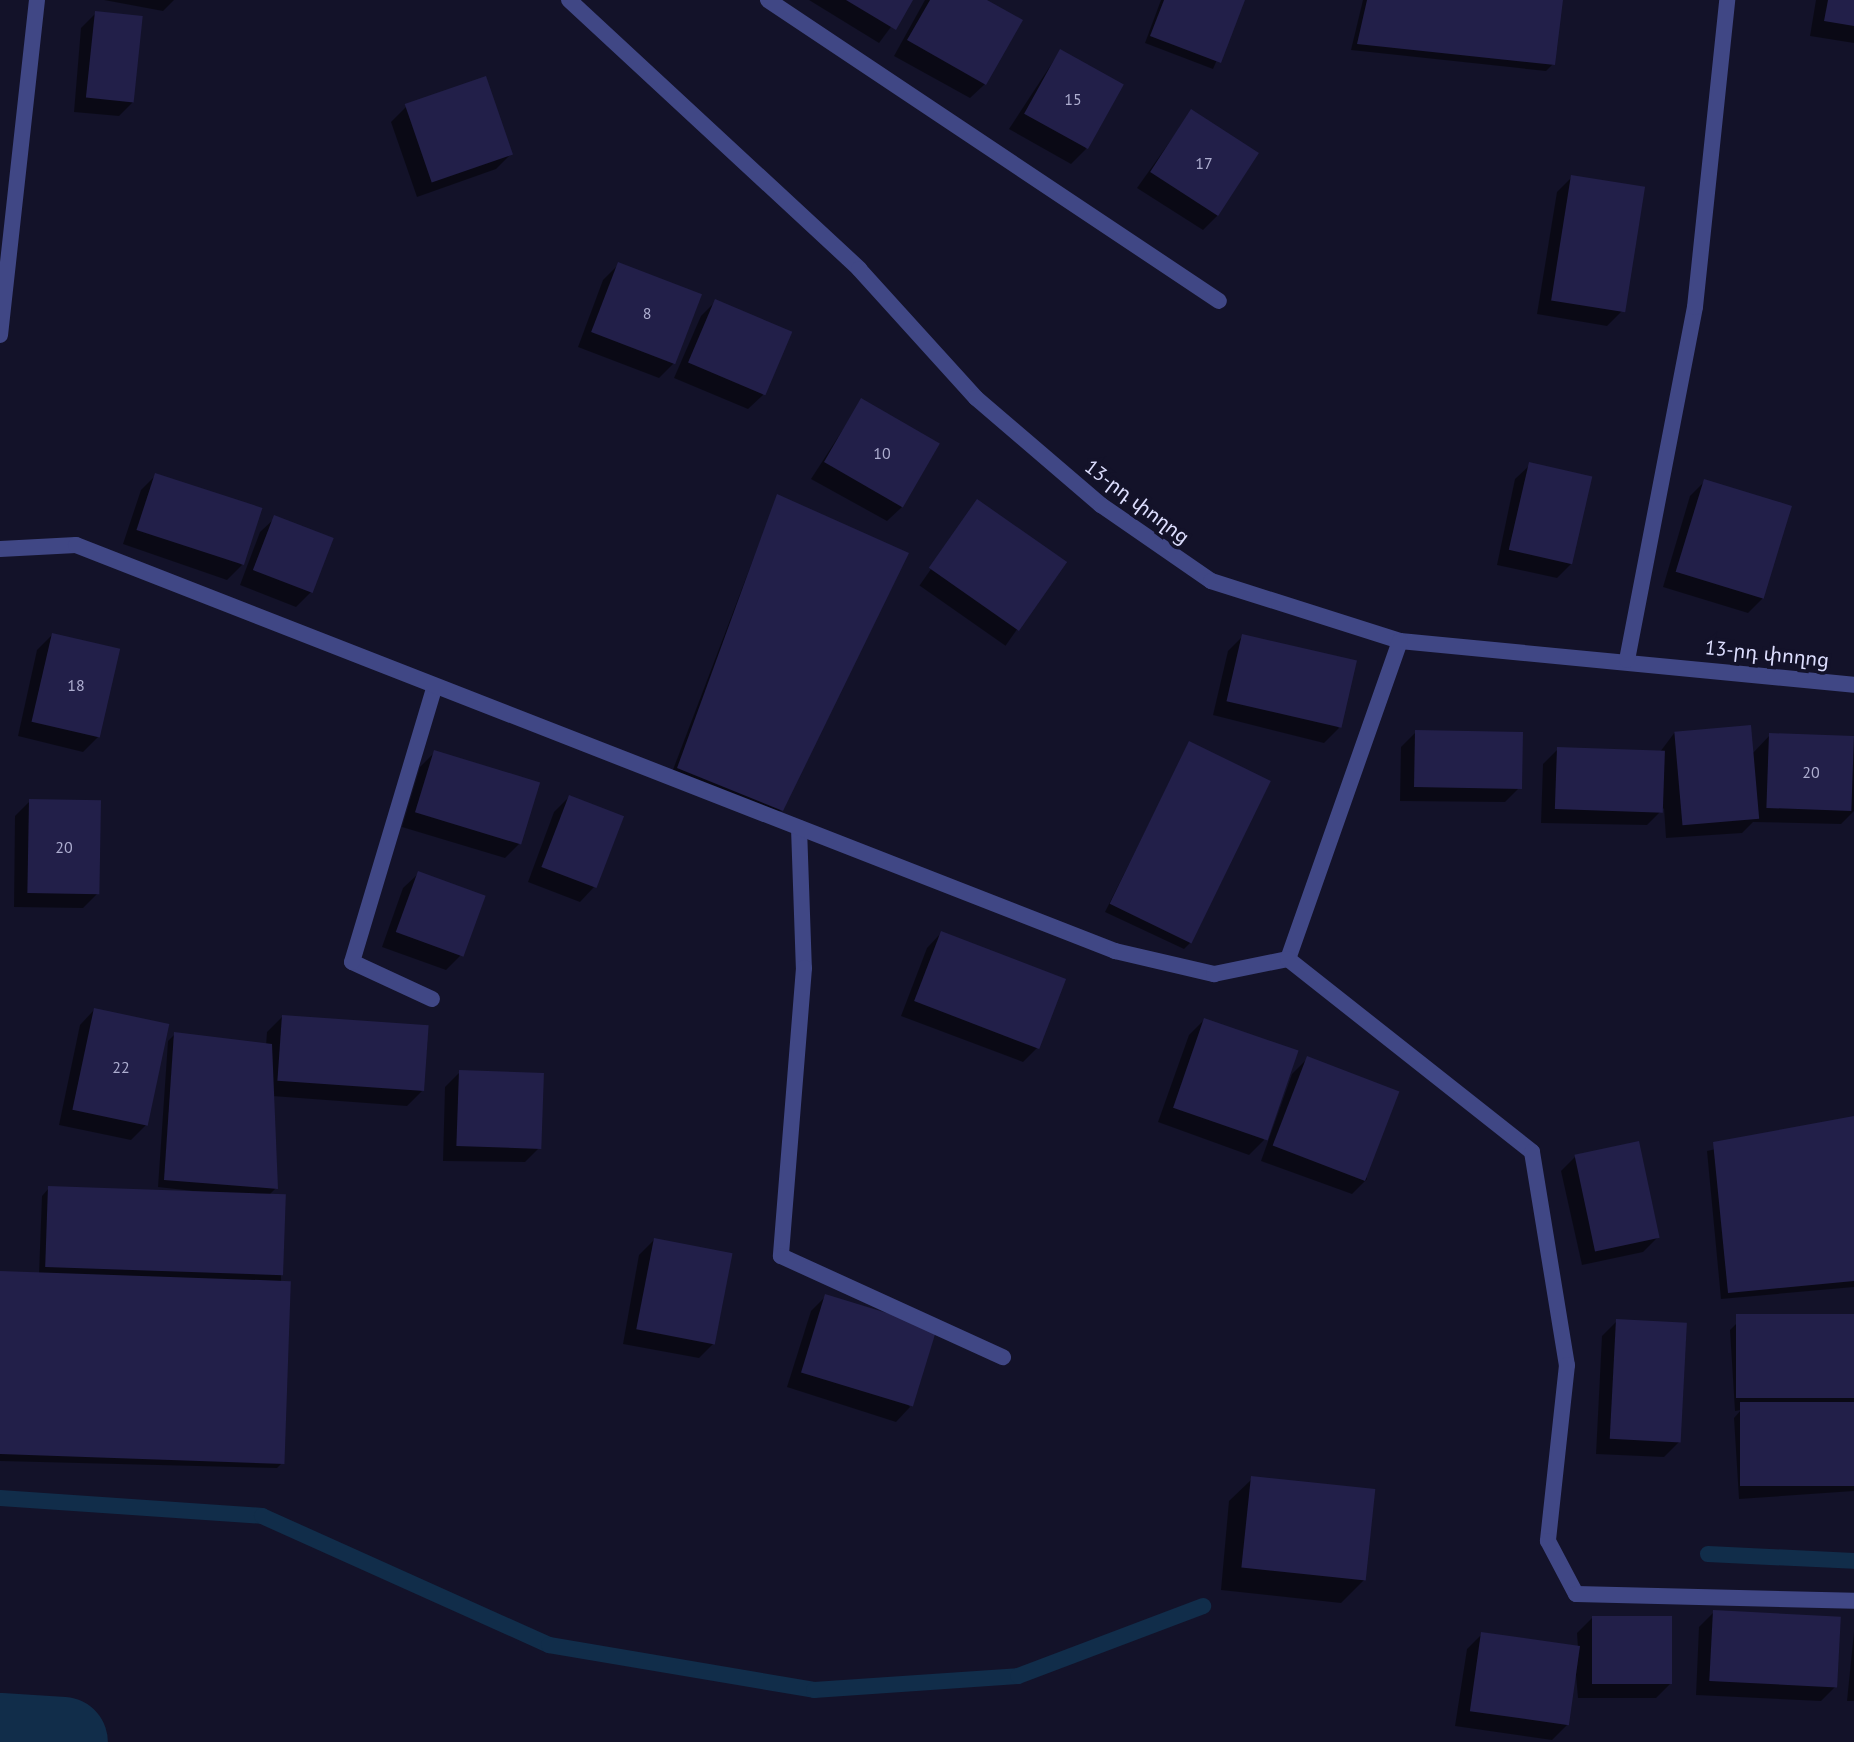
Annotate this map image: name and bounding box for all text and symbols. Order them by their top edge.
house number: 15 [1064,89,1082,109]
house number: 17 [1195,153,1213,173]
house number: 8 [643,303,651,323]
house number: 10 [873,443,891,463]
street label: 13-րդ փողոց [1080,455,1194,549]
street label: 13-րդ փողոց [1704,636,1830,672]
house number: 18 [67,675,85,695]
house number: 20 [1802,762,1820,782]
house number: 20 [55,837,73,857]
house number: 22 [112,1057,130,1077]

